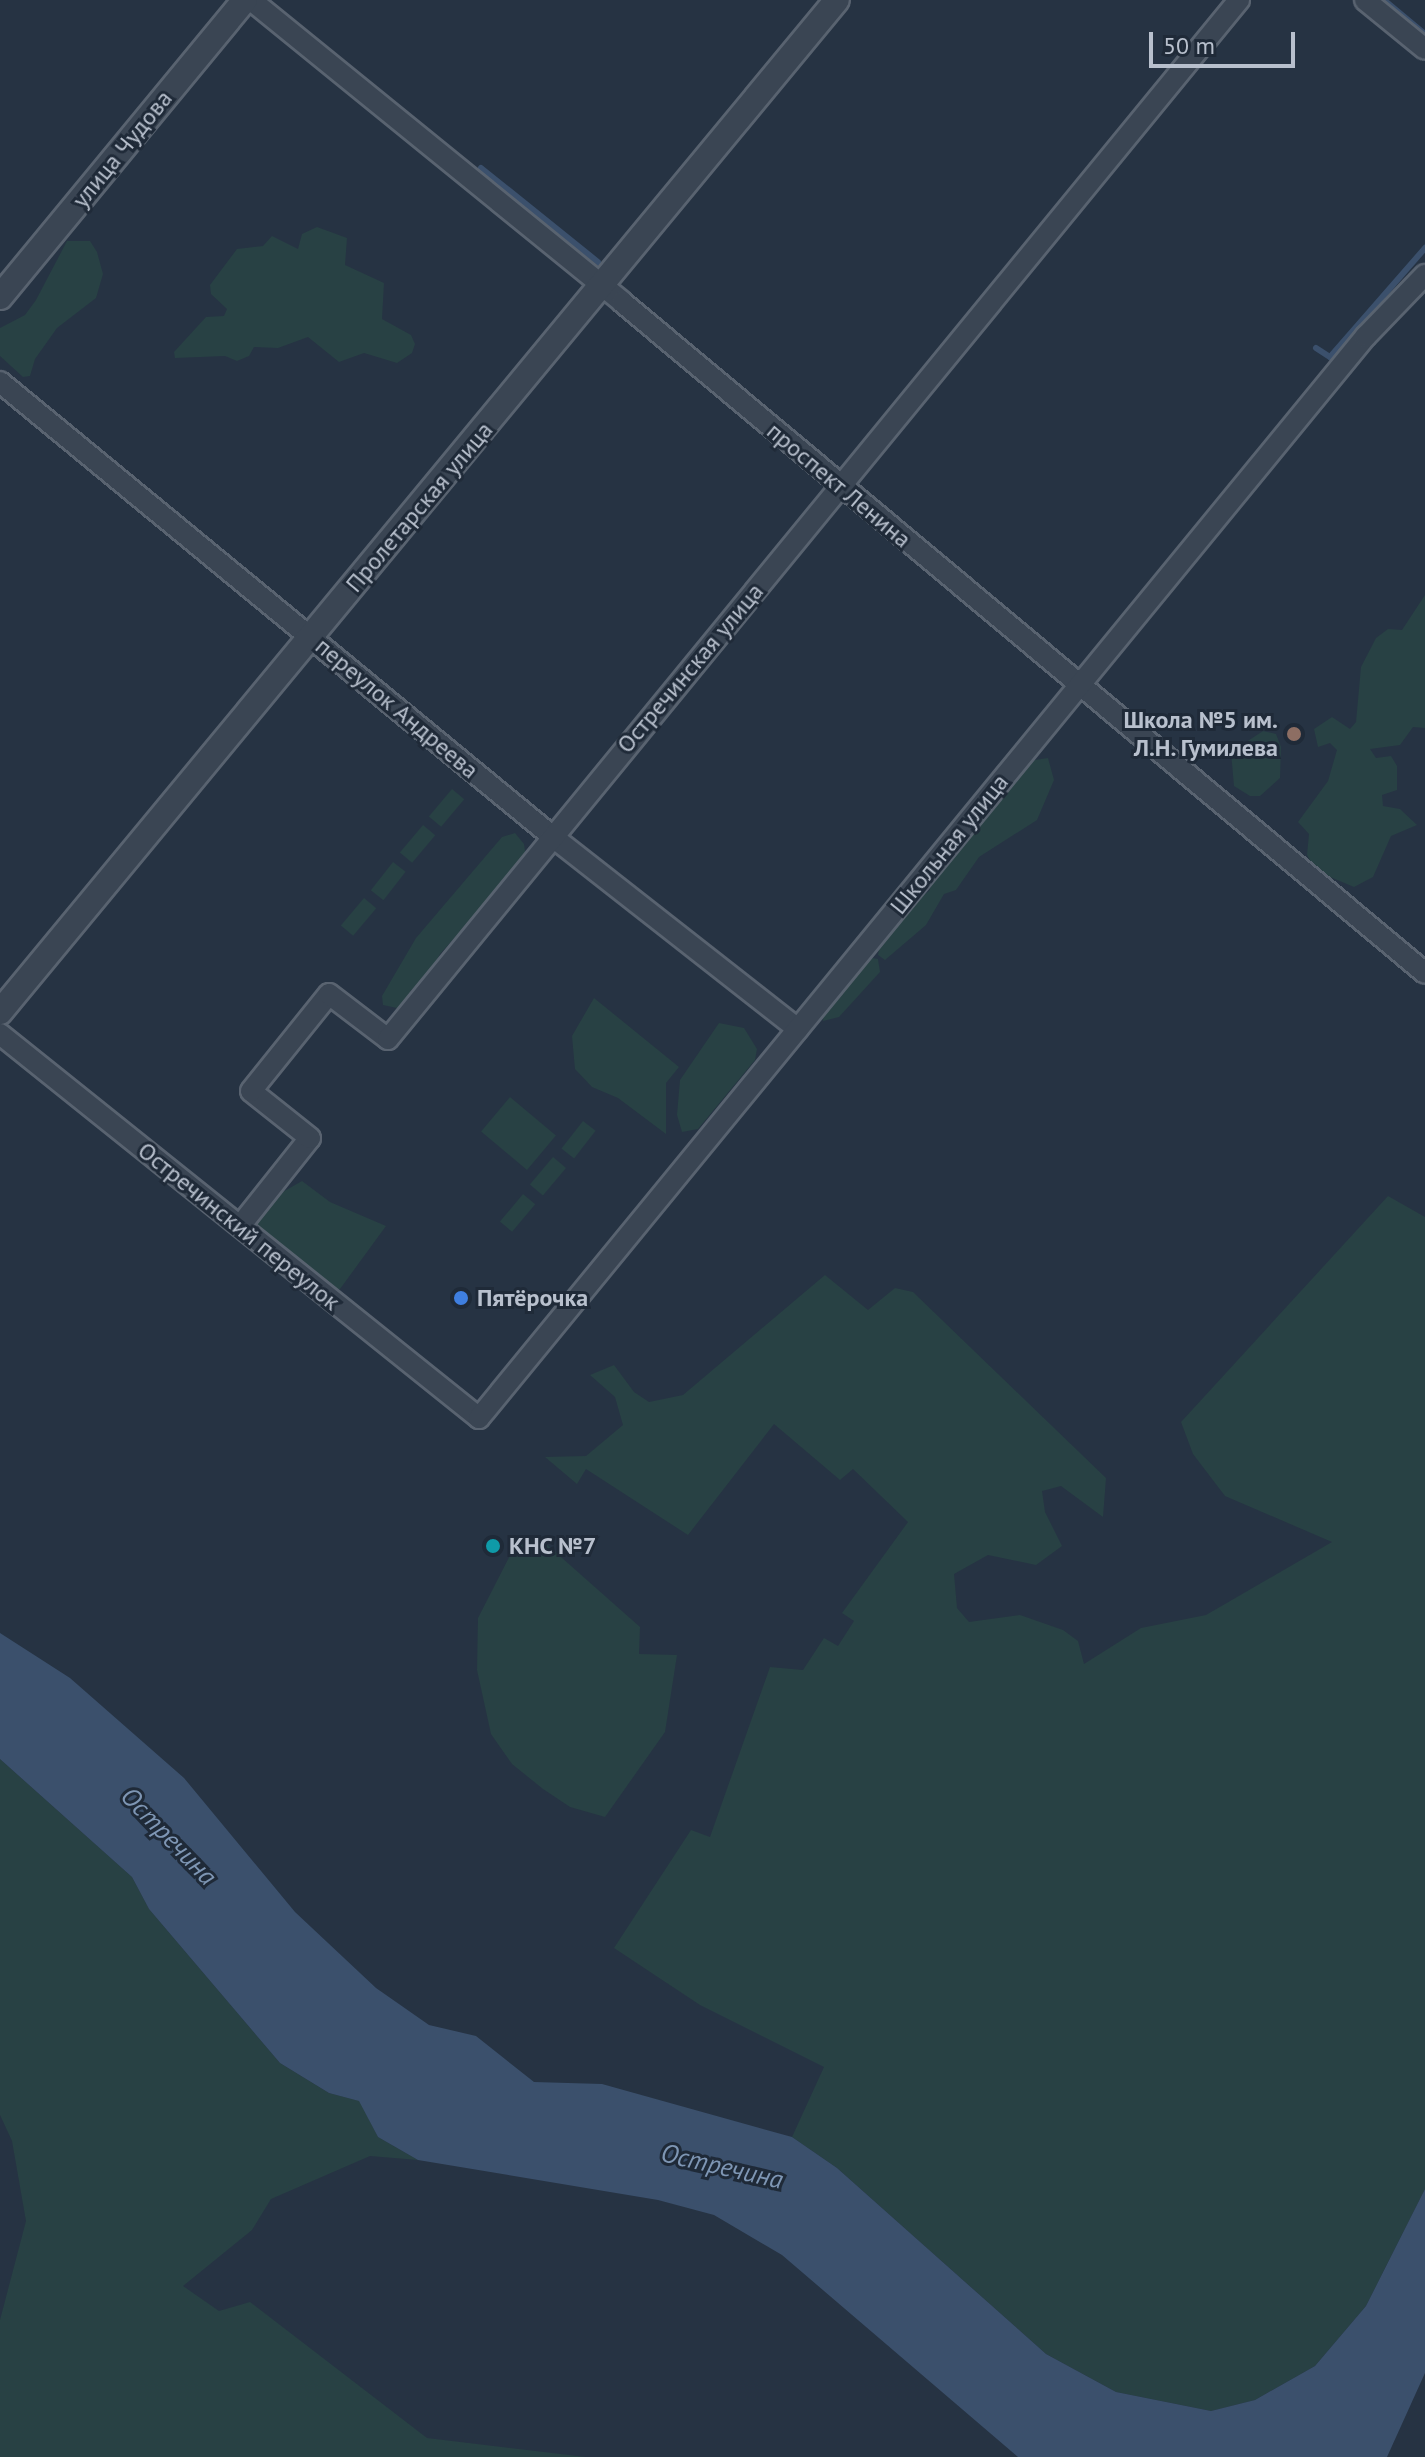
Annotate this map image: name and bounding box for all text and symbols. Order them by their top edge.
scale bar [1153,16,1299,66]
text: 50 m [1163,30,1215,61]
street label: улица Чудова [66,85,178,213]
street label: Пролетарская улица [339,416,499,598]
street label: проспект Ленина [761,416,917,554]
street label: Остречинская улица [611,577,769,759]
street label: переулок Андреева [309,631,485,785]
place label: Школа №5 им. Л.Н. Гумилева [1123,706,1278,762]
marker: Школа №5 им. Л.Н. Гумилева [1285,725,1303,743]
street label: Школьная улица [884,768,1014,920]
street label: Остречинский переулок [132,1136,346,1316]
place label: Пятёрочка [477,1284,588,1312]
marker: Пятёрочка [452,1289,470,1307]
place label: КНС №7 [509,1532,597,1560]
marker: КНС №7 [484,1537,502,1555]
water label: Остречина [115,1780,223,1892]
water label: Остречина [658,2137,786,2195]

